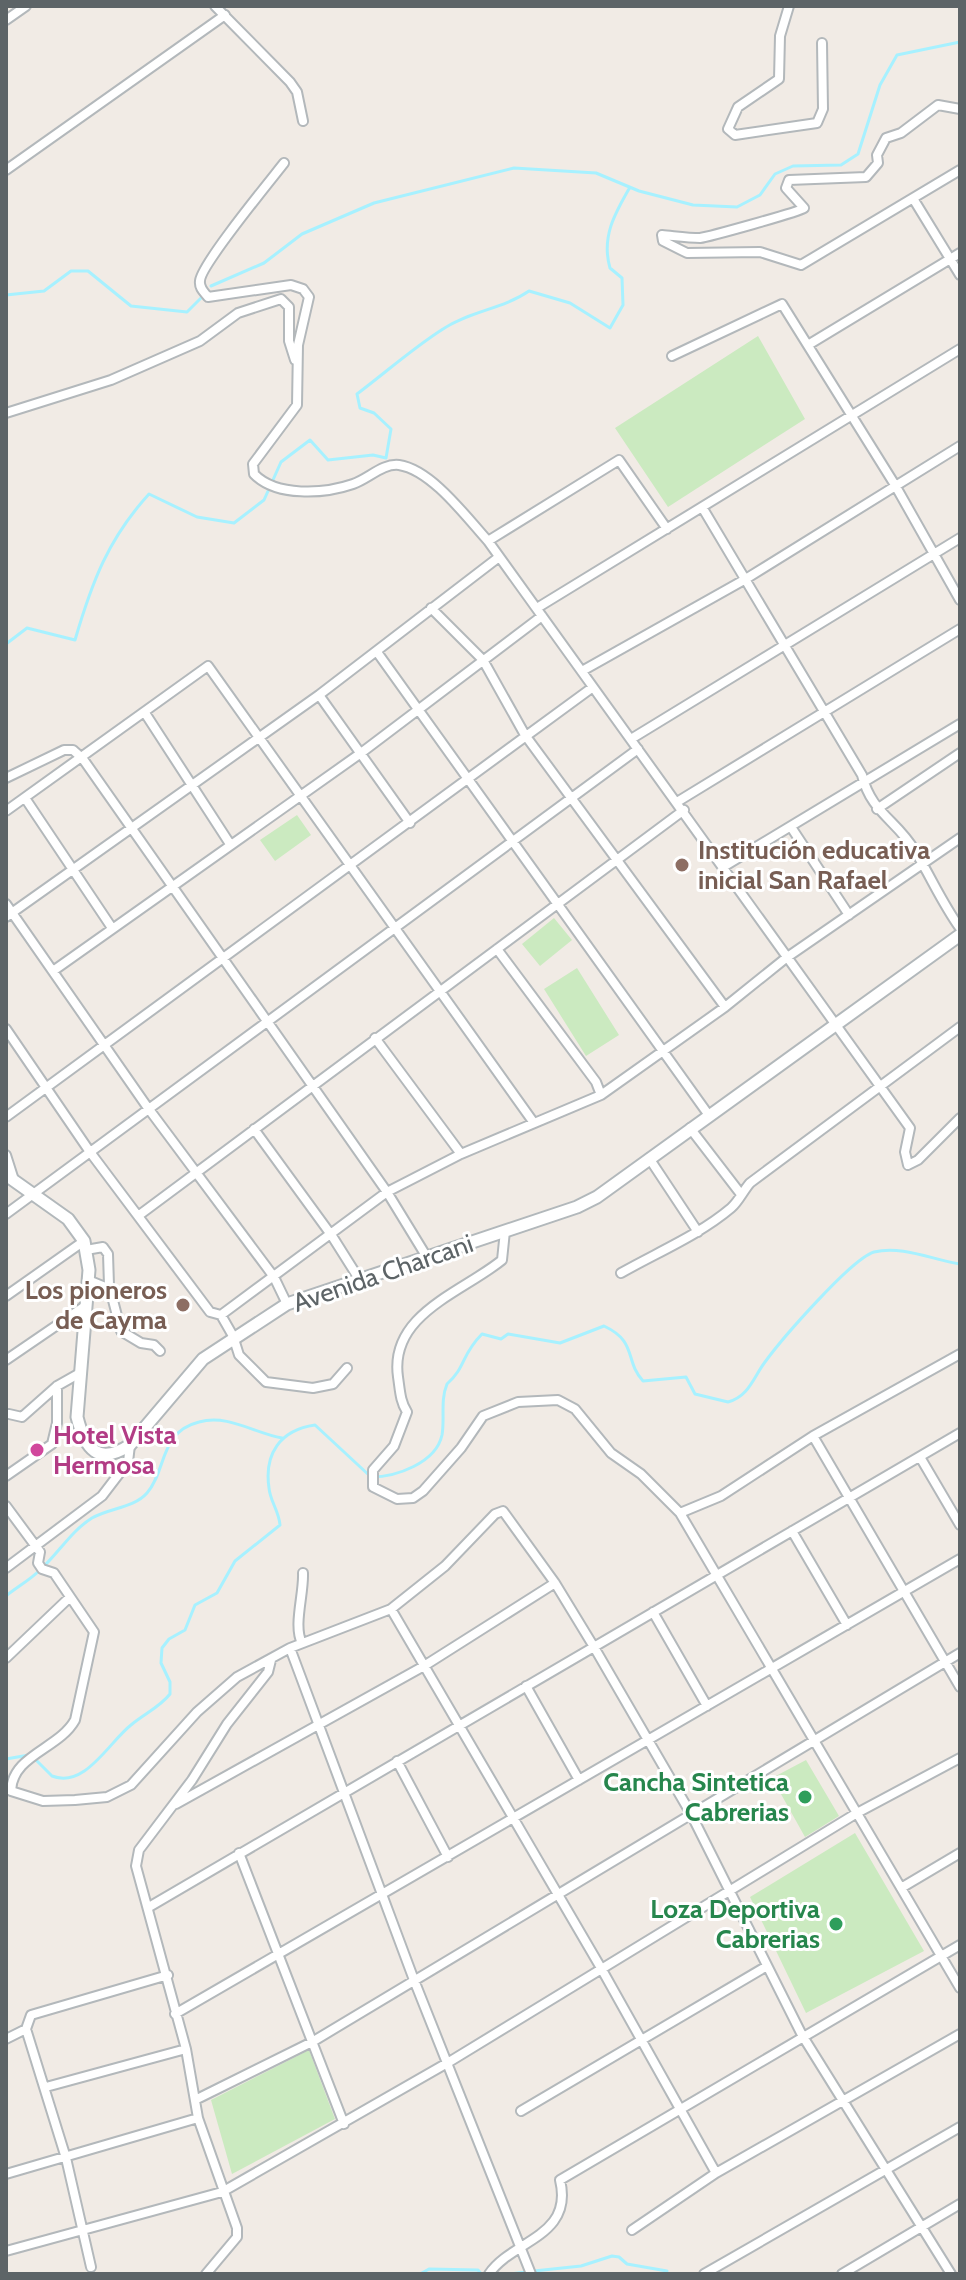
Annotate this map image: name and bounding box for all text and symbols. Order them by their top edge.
place label: Institución educativa inicial San Rafael [698,834,930,896]
marker: Institución educativa inicial San Rafael [673,856,691,874]
street label: Avenida Charcani [289,1227,477,1319]
place label: Los pioneros de Cayma [25,1274,167,1336]
marker: Los pioneros de Cayma [174,1296,192,1314]
place label: Hotel Vista Hermosa [53,1419,176,1481]
marker: Hotel Vista Hermosa [28,1441,46,1459]
place label: Cancha Sintetica Cabrerias [603,1766,789,1828]
marker: Cancha Sintetica Cabrerias [796,1788,814,1806]
place label: Loza Deportiva Cabrerias [650,1893,820,1955]
marker: Loza Deportiva Cabrerias [827,1915,845,1933]

